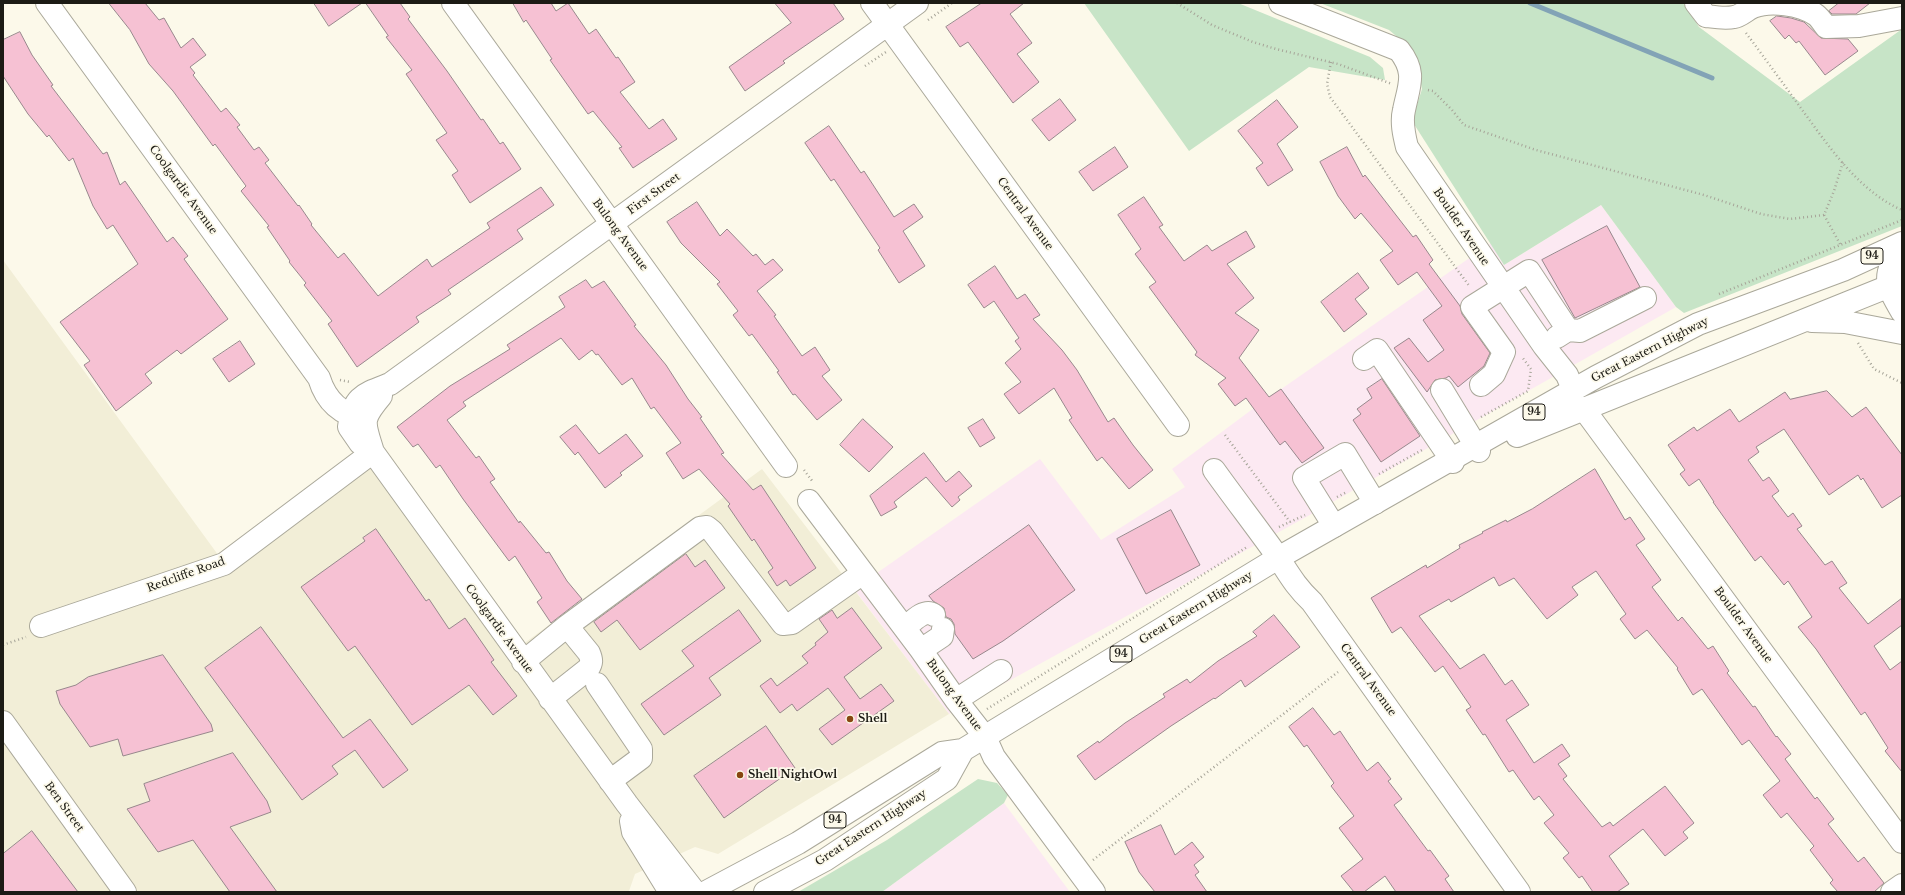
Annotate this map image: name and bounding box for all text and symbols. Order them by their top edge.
street label: Coolgardie Avenue [146,143,220,237]
street label: First Street [625,171,683,217]
street label: Central Avenue [994,175,1056,253]
street label: Boulder Avenue [1430,186,1492,268]
street label: Bulong Avenue [589,196,651,274]
road number: 94 [1861,248,1883,264]
street label: Great Eastern Highway [1589,315,1711,385]
road number: 94 [1523,404,1545,420]
street label: Redcliffe Road [145,555,227,595]
street label: Great Eastern Highway [1137,569,1255,647]
street label: Coolgardie Avenue [462,582,536,676]
street label: Boulder Avenue [1711,584,1775,666]
street label: Central Avenue [1337,641,1399,719]
road number: 94 [1110,646,1132,662]
street label: Bulong Avenue [923,656,985,734]
place label: Shell [858,712,887,726]
marker: Shell [845,714,855,724]
place label: Shell NightOwl [748,768,837,782]
marker: Shell NightOwl [735,770,745,780]
street label: Ben Street [41,779,87,835]
street label: Great Eastern Highway [813,787,929,869]
road number: 94 [824,812,846,828]

